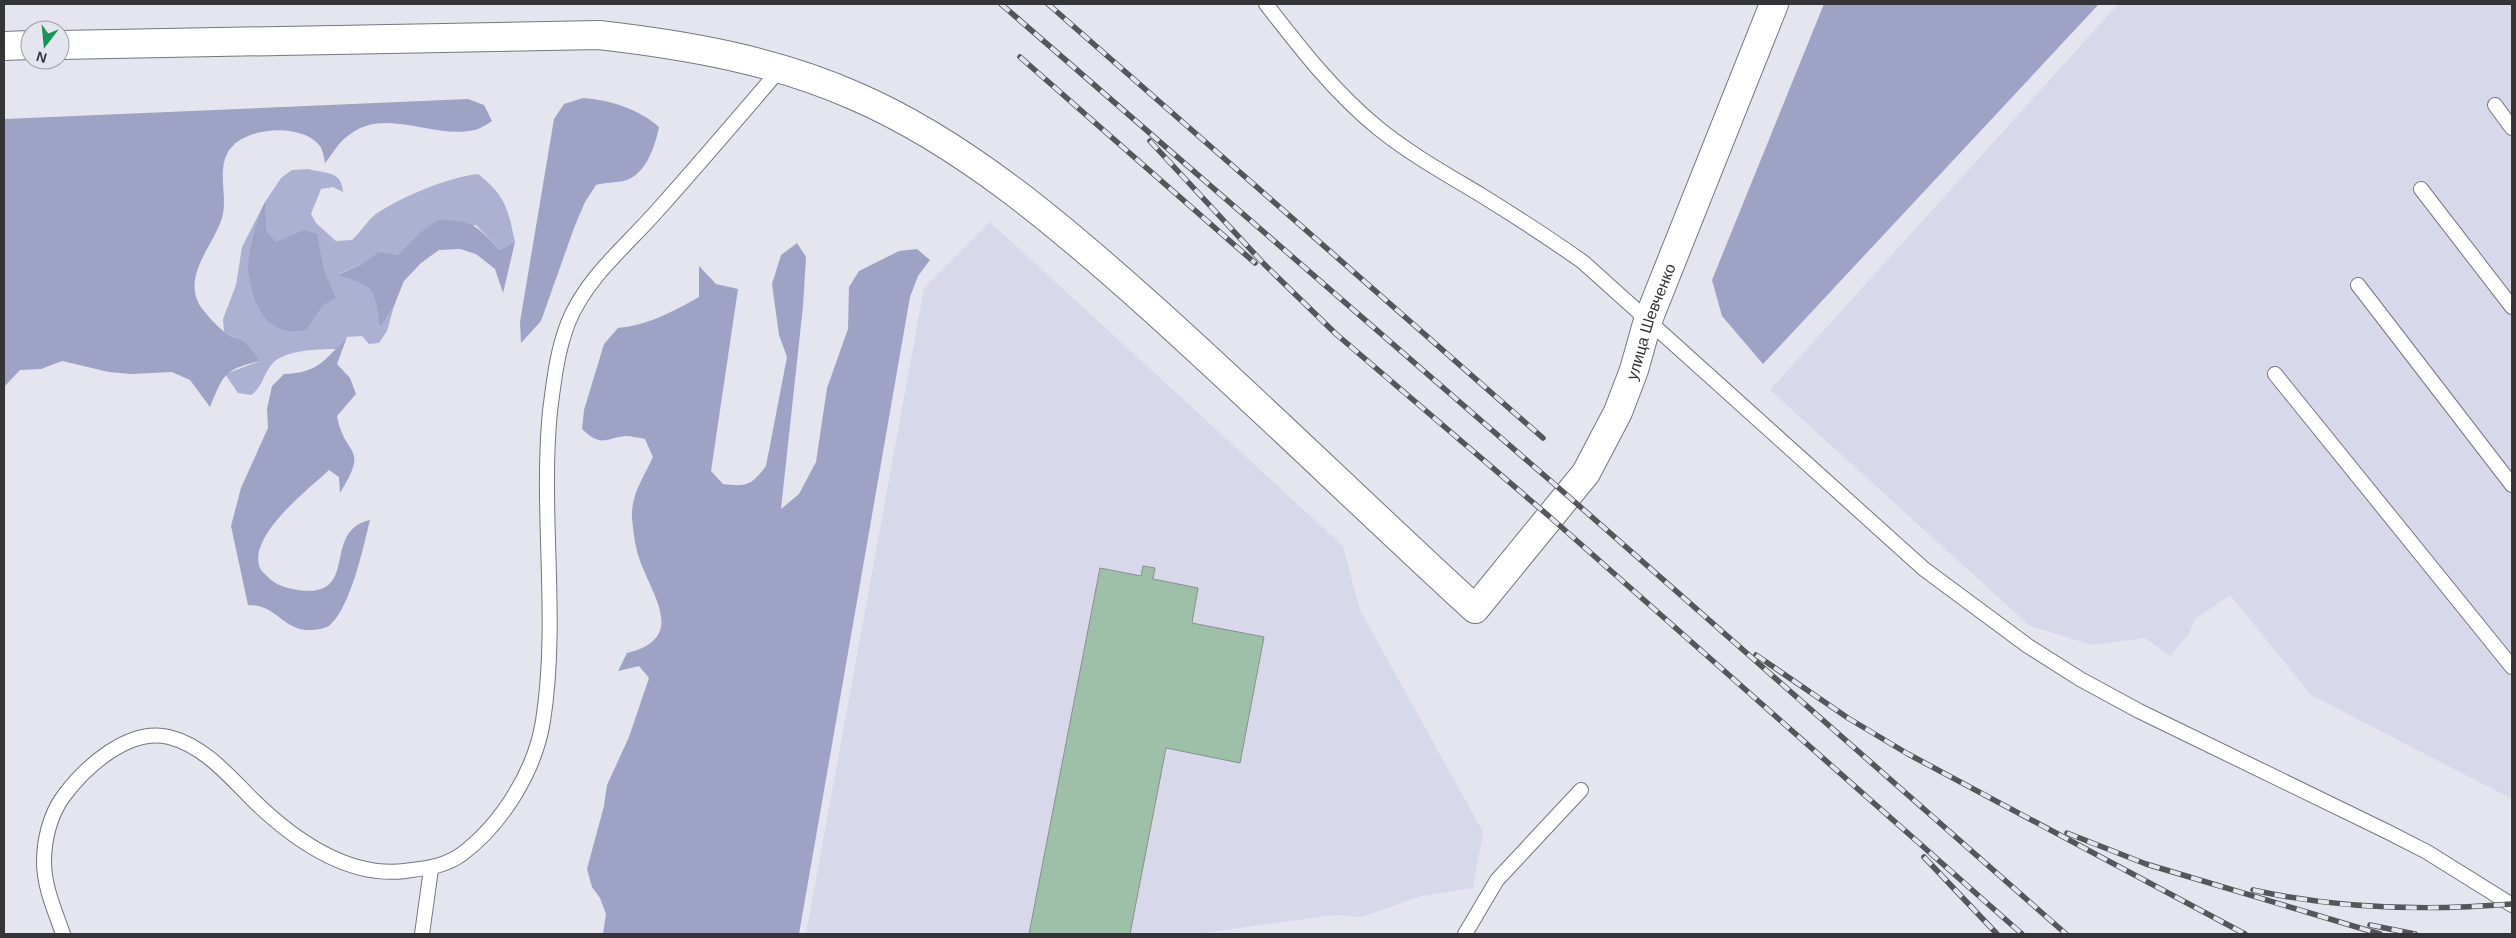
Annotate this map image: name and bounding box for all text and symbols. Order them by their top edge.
north arrow [20,20,70,70]
text: N [34,48,48,67]
street label: улица Шевченко [1623,261,1679,382]

